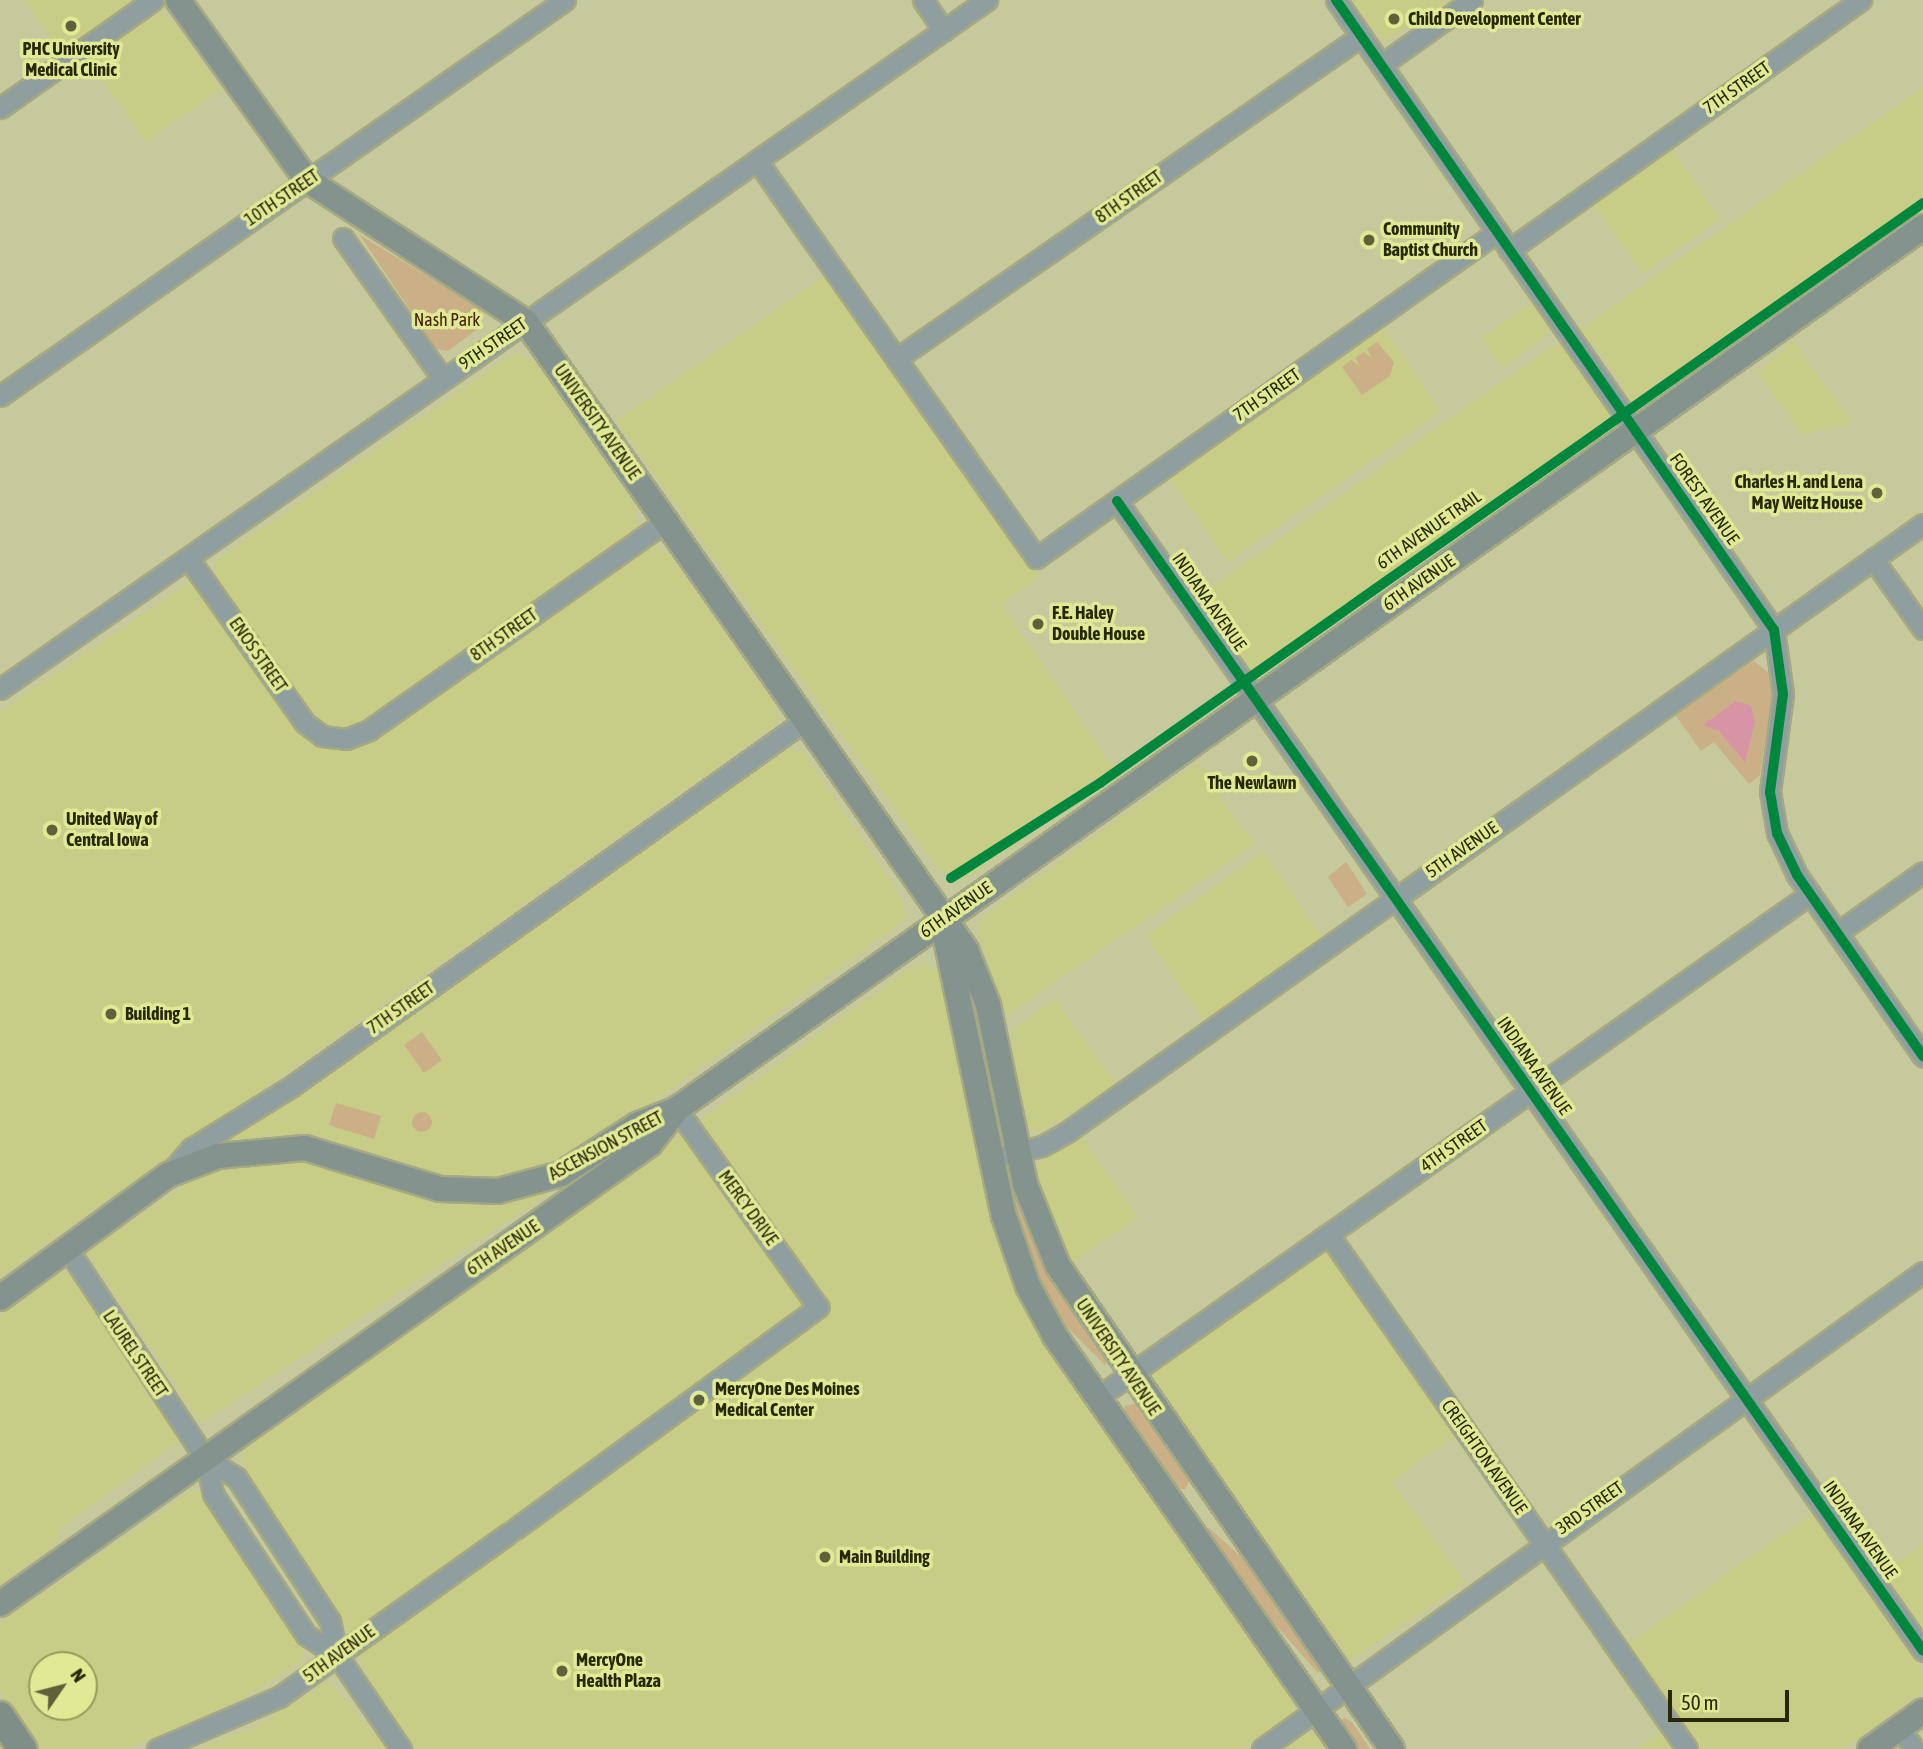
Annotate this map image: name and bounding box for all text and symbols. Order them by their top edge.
place label: Child Development Center [1408,8,1581,30]
marker: Child Development Center [1386,11,1402,27]
marker: PHC University Medical Clinic [61,16,81,36]
place label: PHC University Medical Clinic [22,39,120,82]
street label: 7TH STREET [1699,57,1775,119]
street label: 10TH STREET [241,165,323,231]
street label: 8TH STREET [1091,166,1167,228]
place label: Community Baptist Church [1383,219,1478,262]
marker: Community Baptist Church [1361,232,1377,248]
park label: Nash Park [414,309,480,331]
street label: 9TH STREET [455,314,531,374]
street label: UNIVERSITY AVENUE [549,360,645,484]
street label: 7TH STREET [1229,364,1305,426]
street label: FOREST AVENUE [1665,449,1743,549]
place label: Charles H. and Lena May Weitz House [1734,472,1863,514]
marker: Charles H. and Lena May Weitz House [1869,485,1885,501]
street label: 6TH AVENUE TRAIL [1372,486,1486,574]
street label: INDIANA AVENUE [1167,549,1251,655]
street label: 6TH AVENUE [1379,550,1459,616]
place label: F.E. Haley Double House [1052,603,1145,646]
street label: 8TH STREET [466,604,542,666]
street label: ENOS STREET [224,613,292,697]
marker: F.E. Haley Double House [1030,616,1046,632]
marker: The Newlawn [1244,753,1260,769]
place label: The Newlawn [1208,772,1296,794]
place label: United Way of Central Iowa [66,809,158,852]
street label: 5TH AVENUE [1422,817,1502,883]
marker: United Way of Central Iowa [44,822,60,838]
street label: 6TH AVENUE [916,877,996,943]
street label: 7TH STREET [363,977,439,1039]
place label: Building 1 [125,1003,191,1025]
marker: Building 1 [103,1006,119,1022]
street label: INDIANA AVENUE [1492,1013,1576,1119]
street label: ASCENSION STREET [545,1107,667,1185]
street label: 4TH STREET [1416,1115,1492,1177]
street label: MERCY DRIVE [714,1166,782,1250]
street label: 6TH AVENUE [462,1216,544,1280]
street label: UNIVERSITY AVENUE [1071,1295,1165,1419]
street label: LAUREL STREET [98,1306,172,1402]
place label: MercyOne Des Moines Medical Center [715,1379,859,1422]
marker: MercyOne Des Moines Medical Center [689,1390,709,1410]
street label: CREIGHTON AVENUE [1437,1396,1531,1518]
street label: 3RD STREET [1552,1477,1628,1539]
street label: INDIANA AVENUE [1818,1477,1902,1583]
place label: Main Building [839,1546,930,1568]
marker: Main Building [817,1549,833,1565]
street label: 5TH AVENUE [299,1621,379,1687]
place label: MercyOne Health Plaza [576,1650,661,1692]
north arrow [28,1651,98,1721]
marker: MercyOne Health Plaza [554,1663,570,1679]
text: N [66,1664,91,1686]
scale bar [1671,1676,1792,1720]
text: 50 m [1681,1690,1719,1714]

